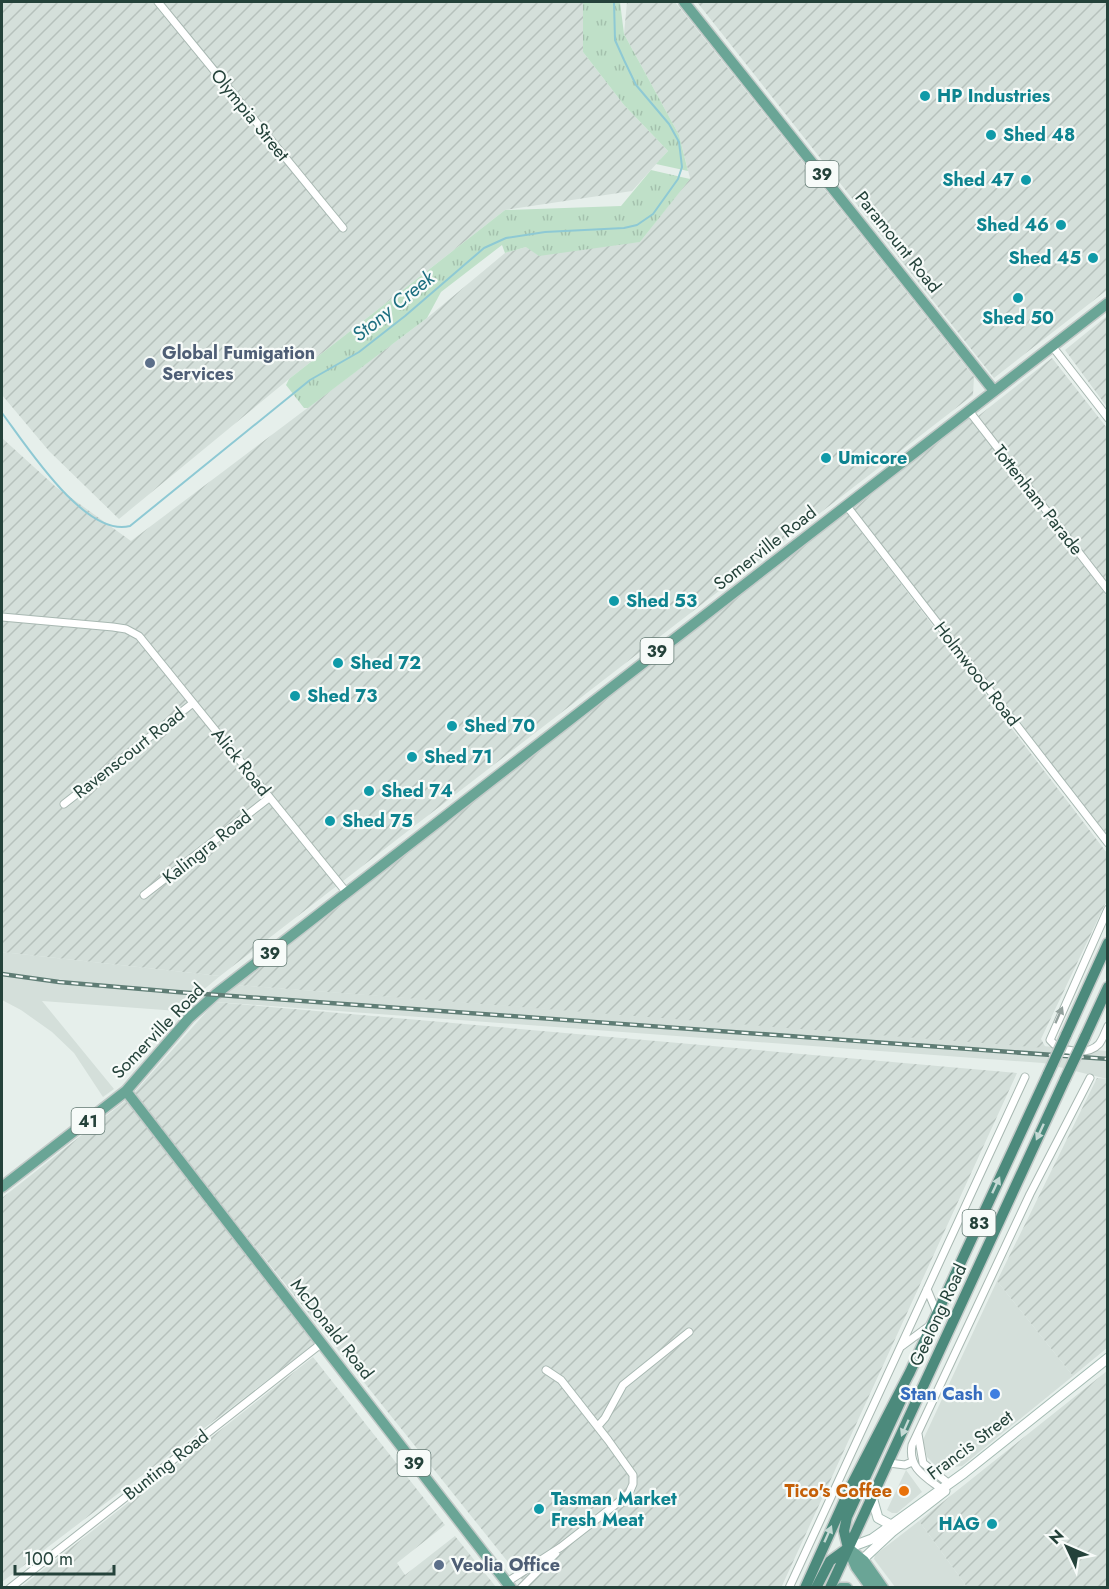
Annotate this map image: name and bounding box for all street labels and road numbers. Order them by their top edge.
street label: Olympia Street [205,63,296,167]
road number: 39 [806,161,838,187]
street label: Paramount Road [849,186,947,298]
street label: Tottenham Parade [987,439,1089,561]
street label: Somerville Road [708,500,822,596]
street label: Holmwood Road [928,616,1026,732]
road number: 39 [640,638,674,664]
street label: Ravenscourt Road [68,701,190,805]
street label: Alick Road [205,722,277,802]
street label: Kalingra Road [157,804,257,890]
road number: 39 [254,940,286,966]
street label: Somerville Road [106,977,210,1085]
road number: 41 [72,1108,104,1134]
road number: 83 [962,1210,996,1236]
street label: Geelong Road [903,1259,973,1371]
street label: McDonald Road [284,1273,380,1385]
street label: Francis Street [922,1404,1019,1486]
street label: Bunting Road [118,1423,214,1507]
road number: 39 [398,1450,430,1476]

